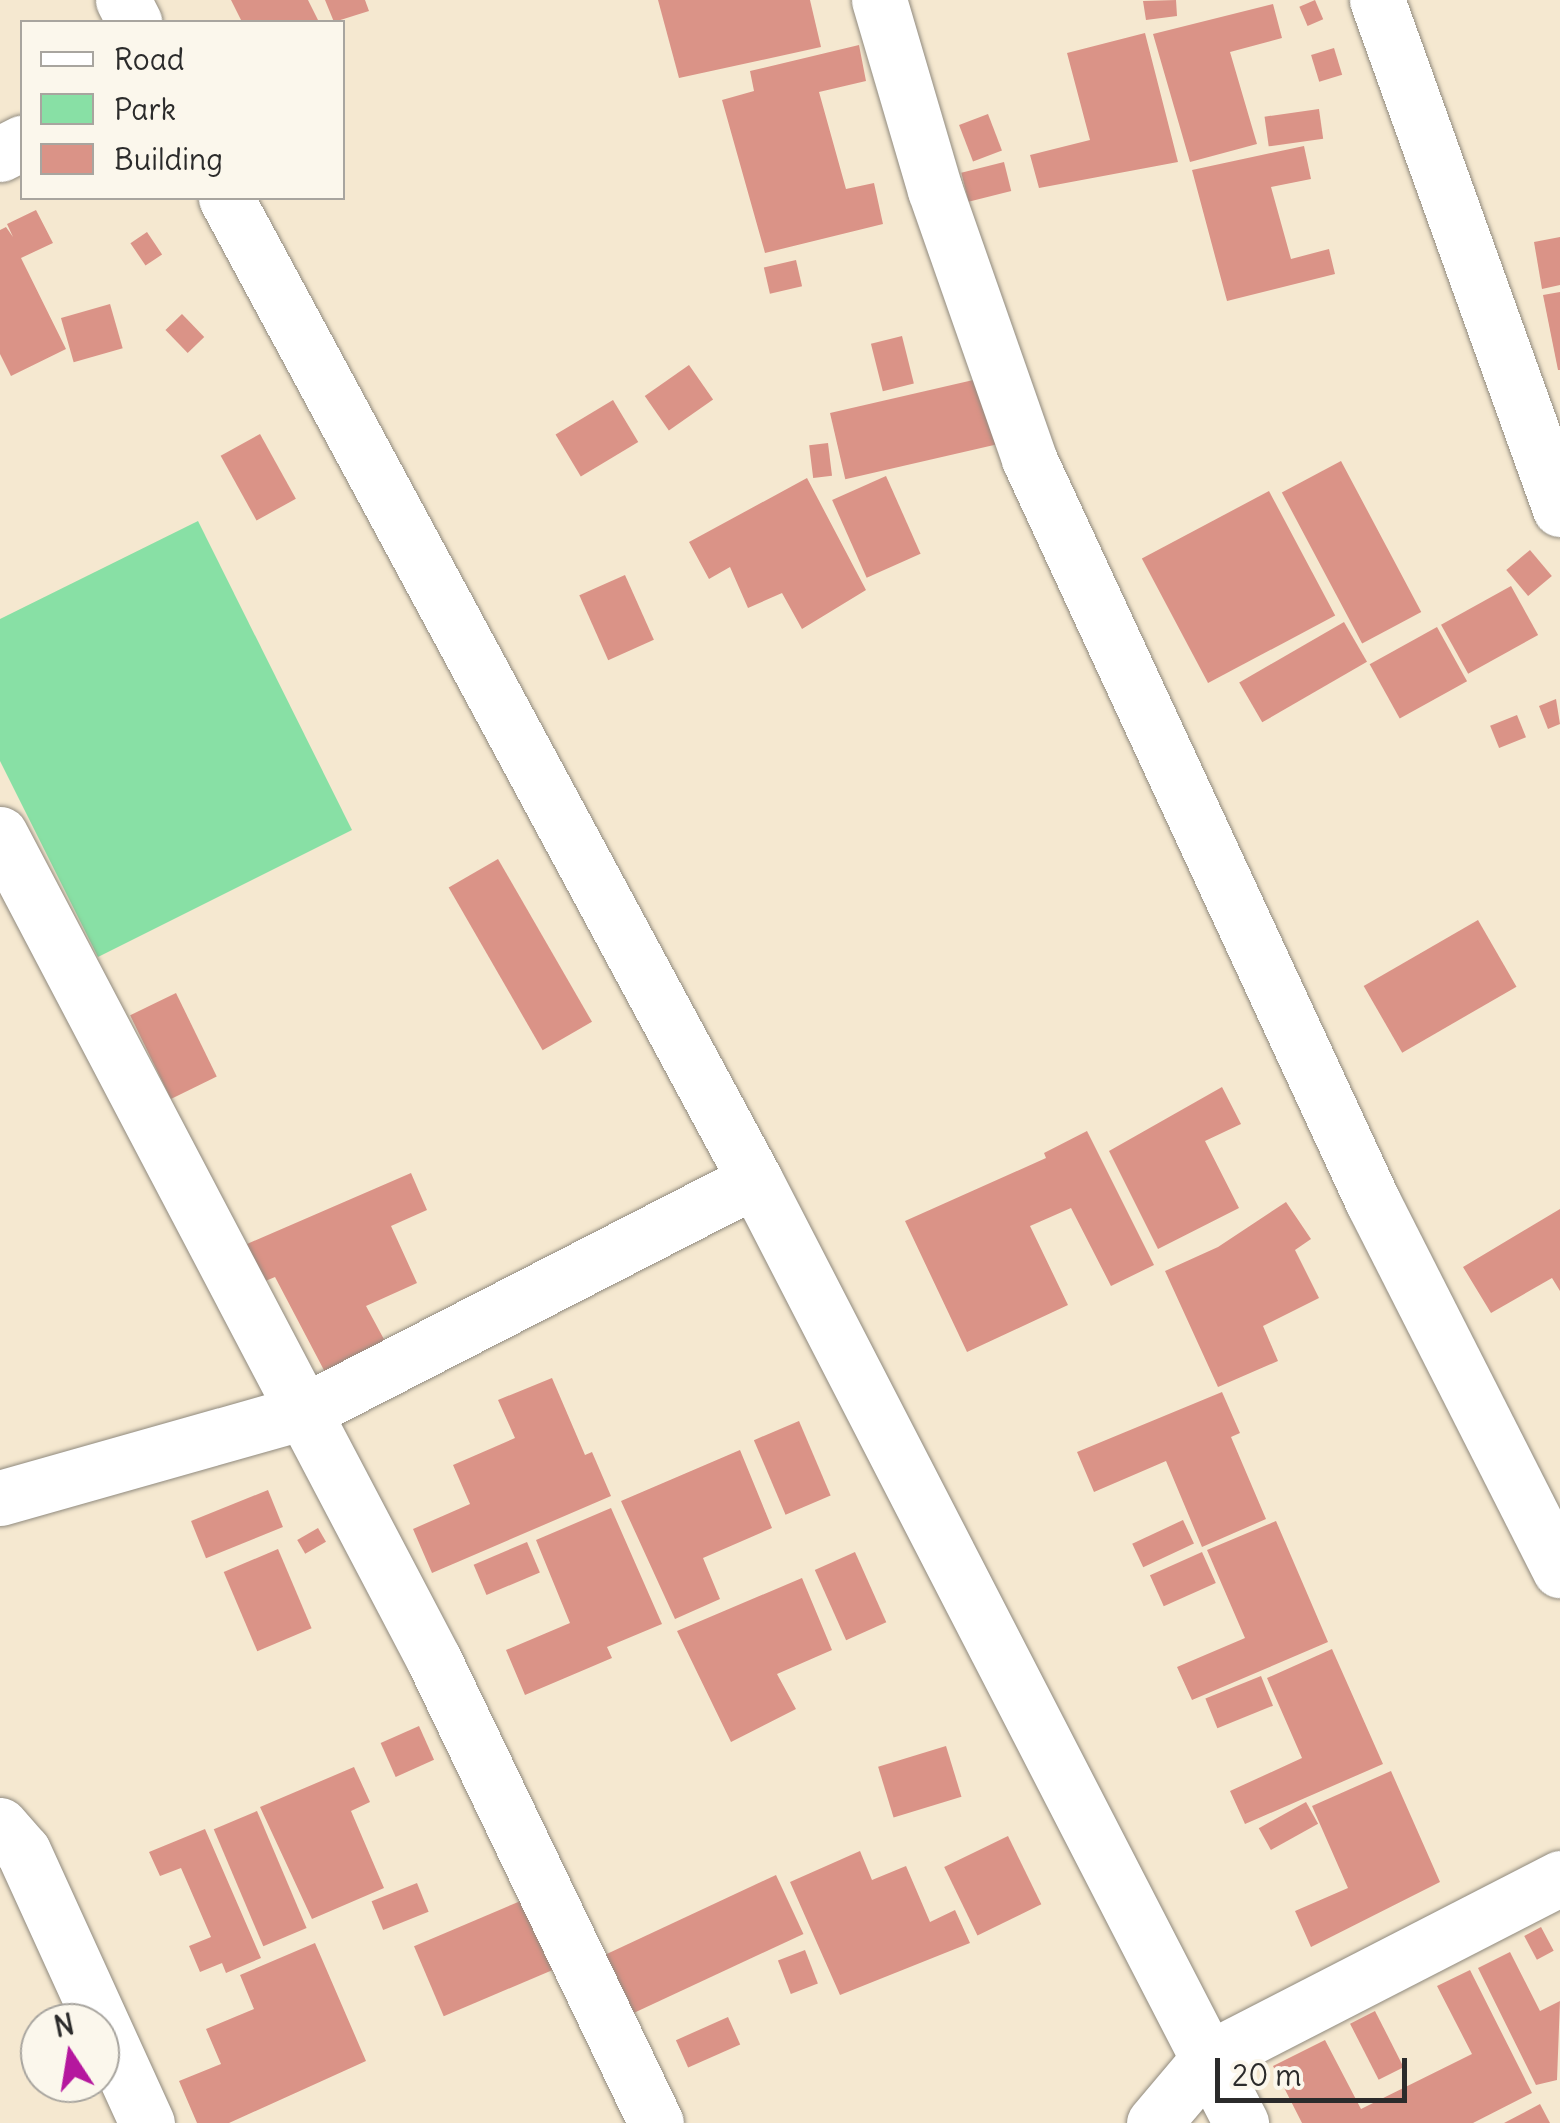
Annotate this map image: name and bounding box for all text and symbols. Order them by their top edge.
legend [20,20,345,200]
text: Road [114,40,184,78]
text: Park [114,90,176,128]
text: Building [114,140,223,178]
north arrow [20,2003,120,2103]
text: N [51,2006,77,2045]
scale bar [1220,2038,1412,2100]
text: 20 m [1232,2056,1302,2094]

